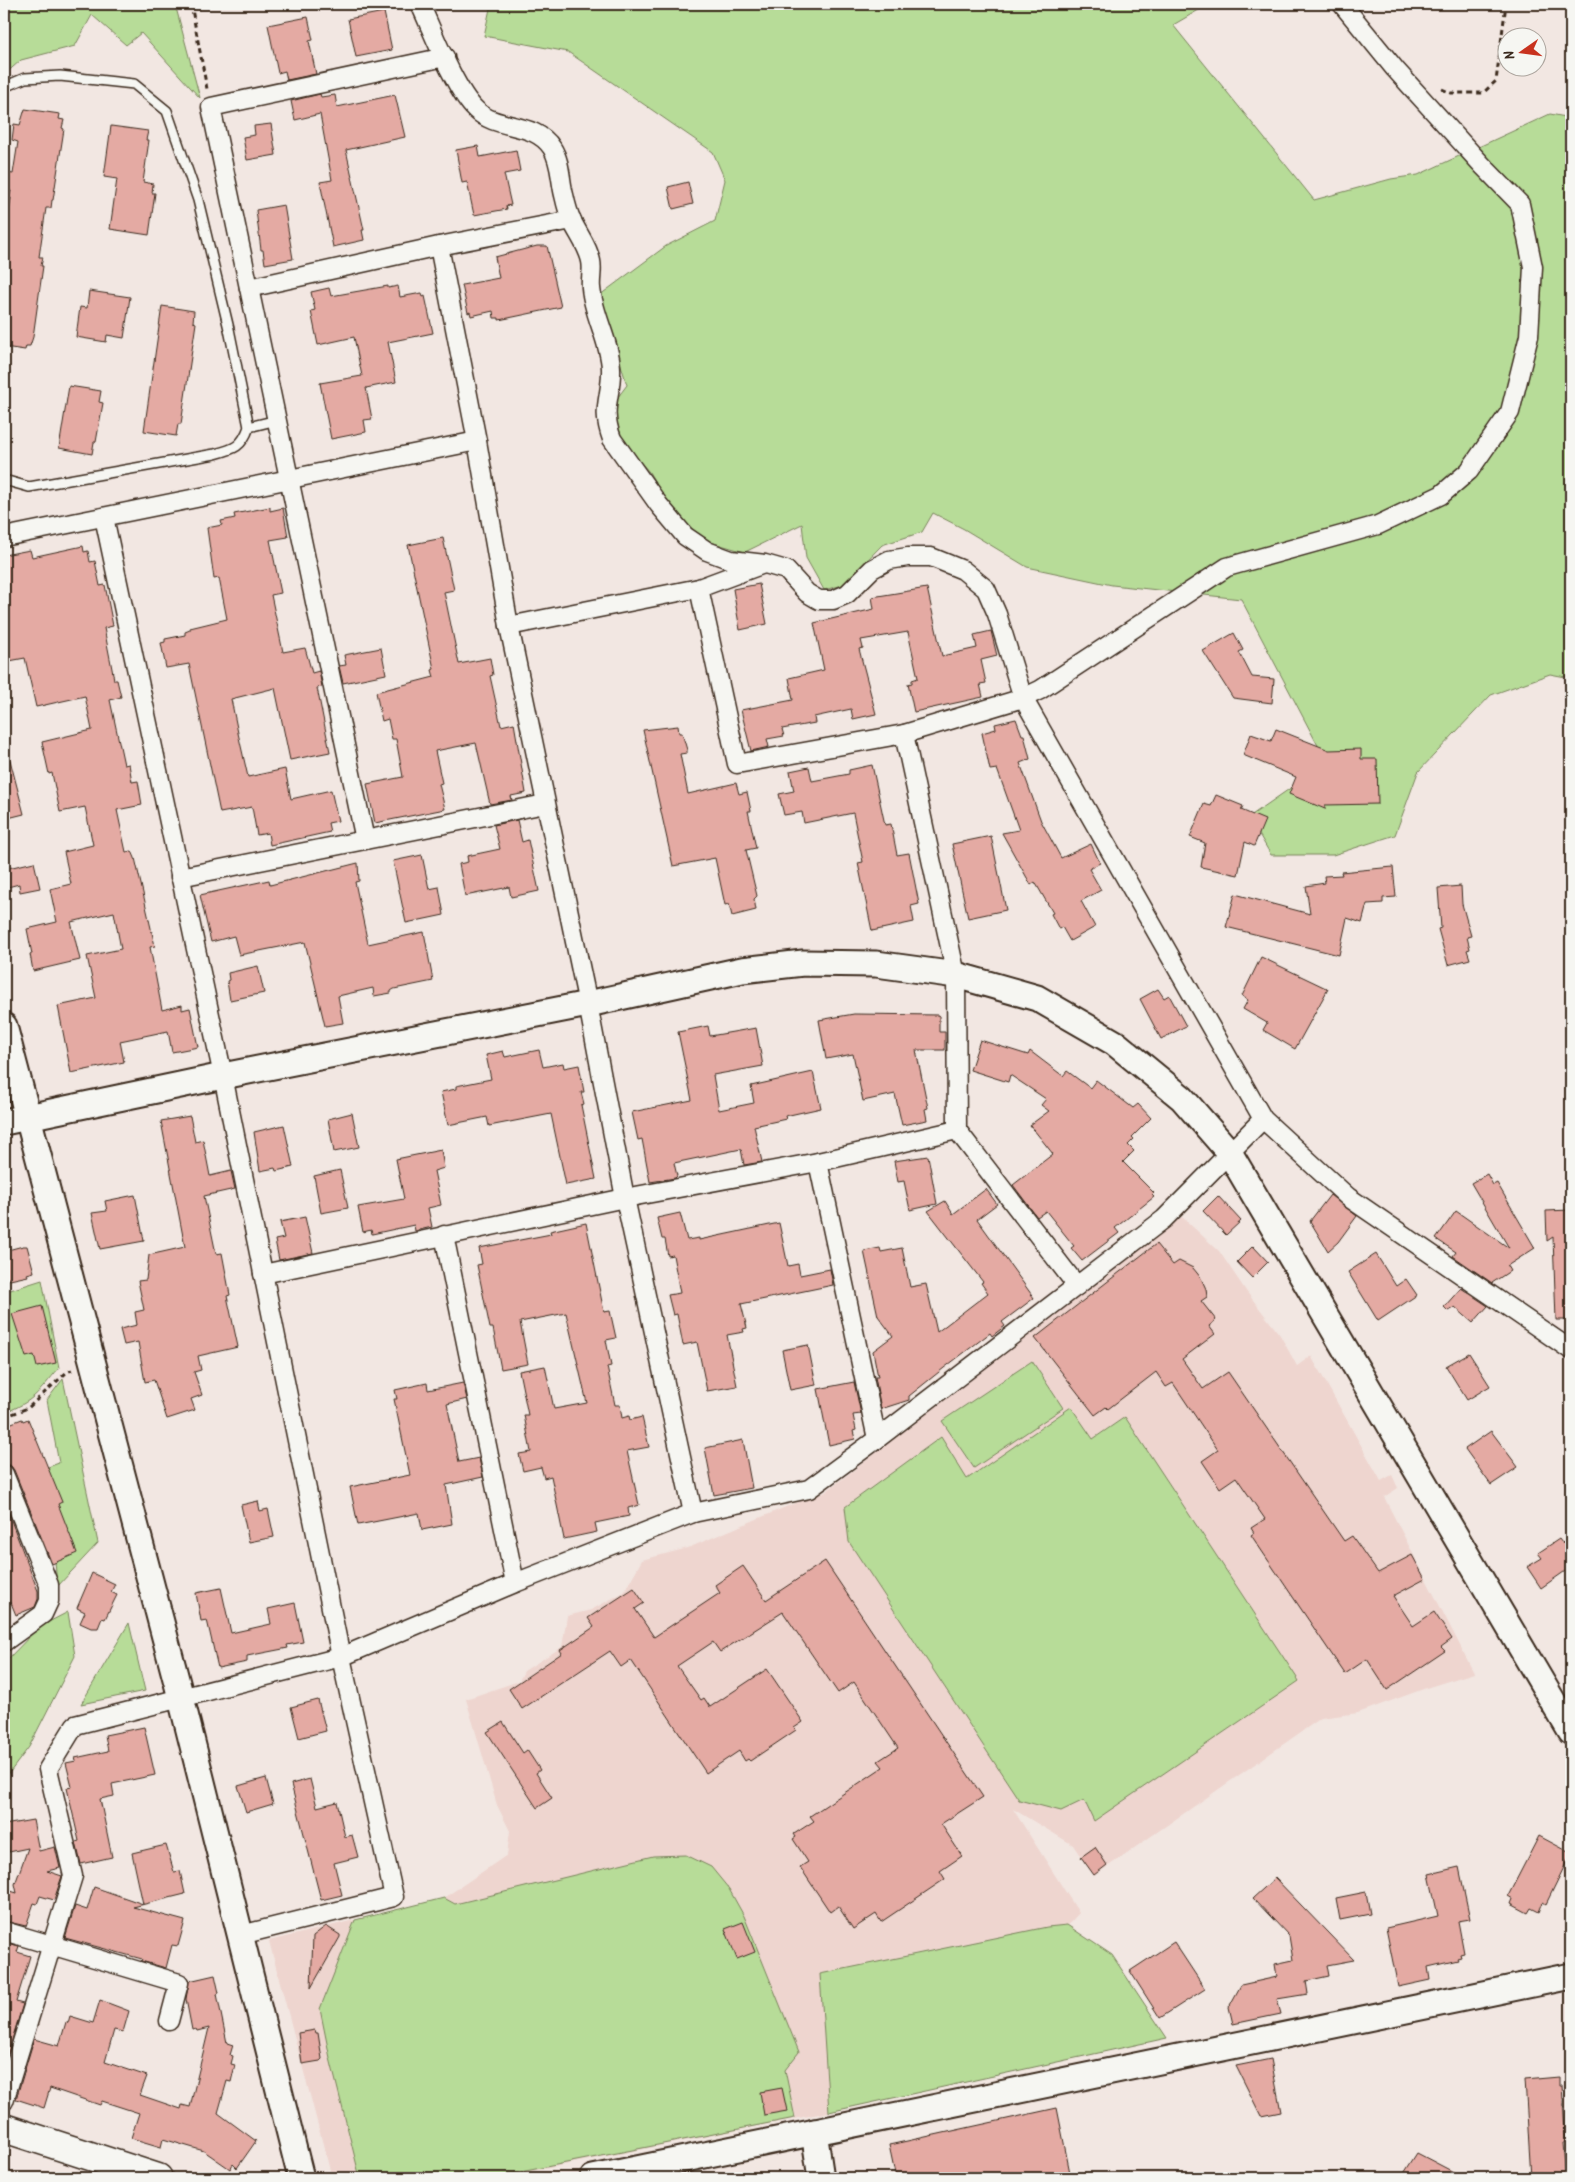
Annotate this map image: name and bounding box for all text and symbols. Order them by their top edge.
north arrow [1498,28,1548,78]
text: N [1499,48,1522,62]

